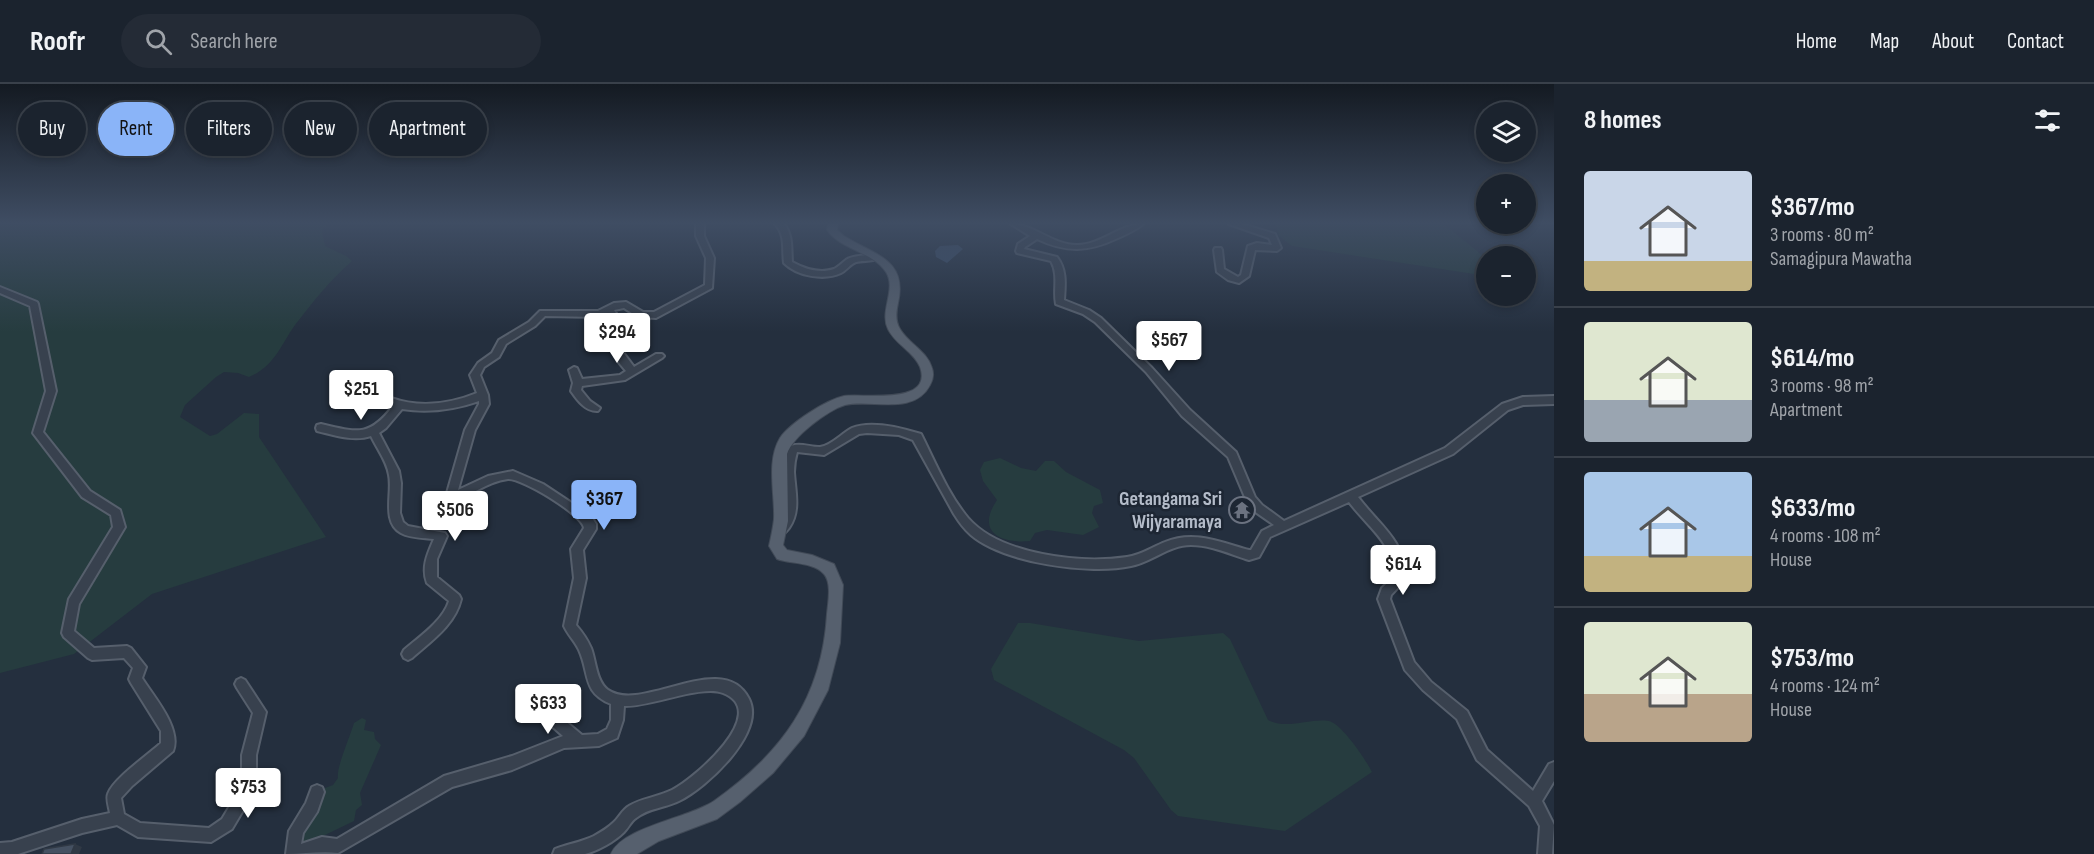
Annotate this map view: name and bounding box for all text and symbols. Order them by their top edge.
search box [121,14,541,68]
text: Roofr [30,25,85,58]
icon: search [142,25,175,58]
text: Search here [190,28,278,55]
text: Home [1796,29,1837,54]
text: Map [1870,29,1899,54]
text: About [1932,29,1974,54]
text: Contact [2007,29,2064,54]
chip: Buy [18,102,86,156]
chip: Rent [98,102,174,156]
chip: Filters [186,102,272,156]
chip: New [284,102,357,156]
chip: Apartment [369,102,487,156]
map controls [1476,102,1536,306]
button: layers [1476,102,1536,162]
icon: filters [2031,104,2064,137]
text: 8 homes [1584,105,1662,136]
button: + [1476,174,1536,234]
text: $367/mo [1770,192,1855,223]
icon: home [1632,195,1704,267]
text: 3 rooms · 80 m² [1770,223,1874,247]
button: − [1476,246,1536,306]
text: Samagipura Mawatha [1770,247,1912,271]
pin: $294 [581,313,653,364]
text: $294 [598,320,636,344]
pin: $567 [1133,321,1205,372]
text: $567 [1150,328,1188,352]
text: $614/mo [1770,343,1854,374]
icon: home [1632,346,1704,418]
pin: $251 [325,370,397,421]
text: 3 rooms · 98 m² [1770,374,1874,398]
text: $251 [343,377,379,401]
text: Apartment [1770,398,1843,422]
pin: $367 [568,480,640,531]
text: $367 [585,487,623,511]
place label: Getangama Sri Wijyaramaya [1119,487,1222,534]
pin: $506 [419,491,491,542]
text: $633/mo [1770,493,1855,524]
temple icon: Getangama Sri Wijyaramaya [1227,495,1257,525]
icon: home [1632,496,1704,568]
text: $506 [436,498,474,522]
text: 4 rooms · 108 m² [1770,524,1881,548]
pin: $614 [1367,545,1439,596]
text: House [1770,548,1812,572]
text: $614 [1385,552,1421,576]
text: $753/mo [1770,643,1854,674]
icon: home [1632,646,1704,718]
text: 4 rooms · 124 m² [1770,674,1880,698]
pin: $633 [512,684,584,735]
text: $633 [529,691,567,715]
text: House [1770,698,1812,722]
pin: $753 [212,768,284,819]
text: $753 [230,775,266,799]

